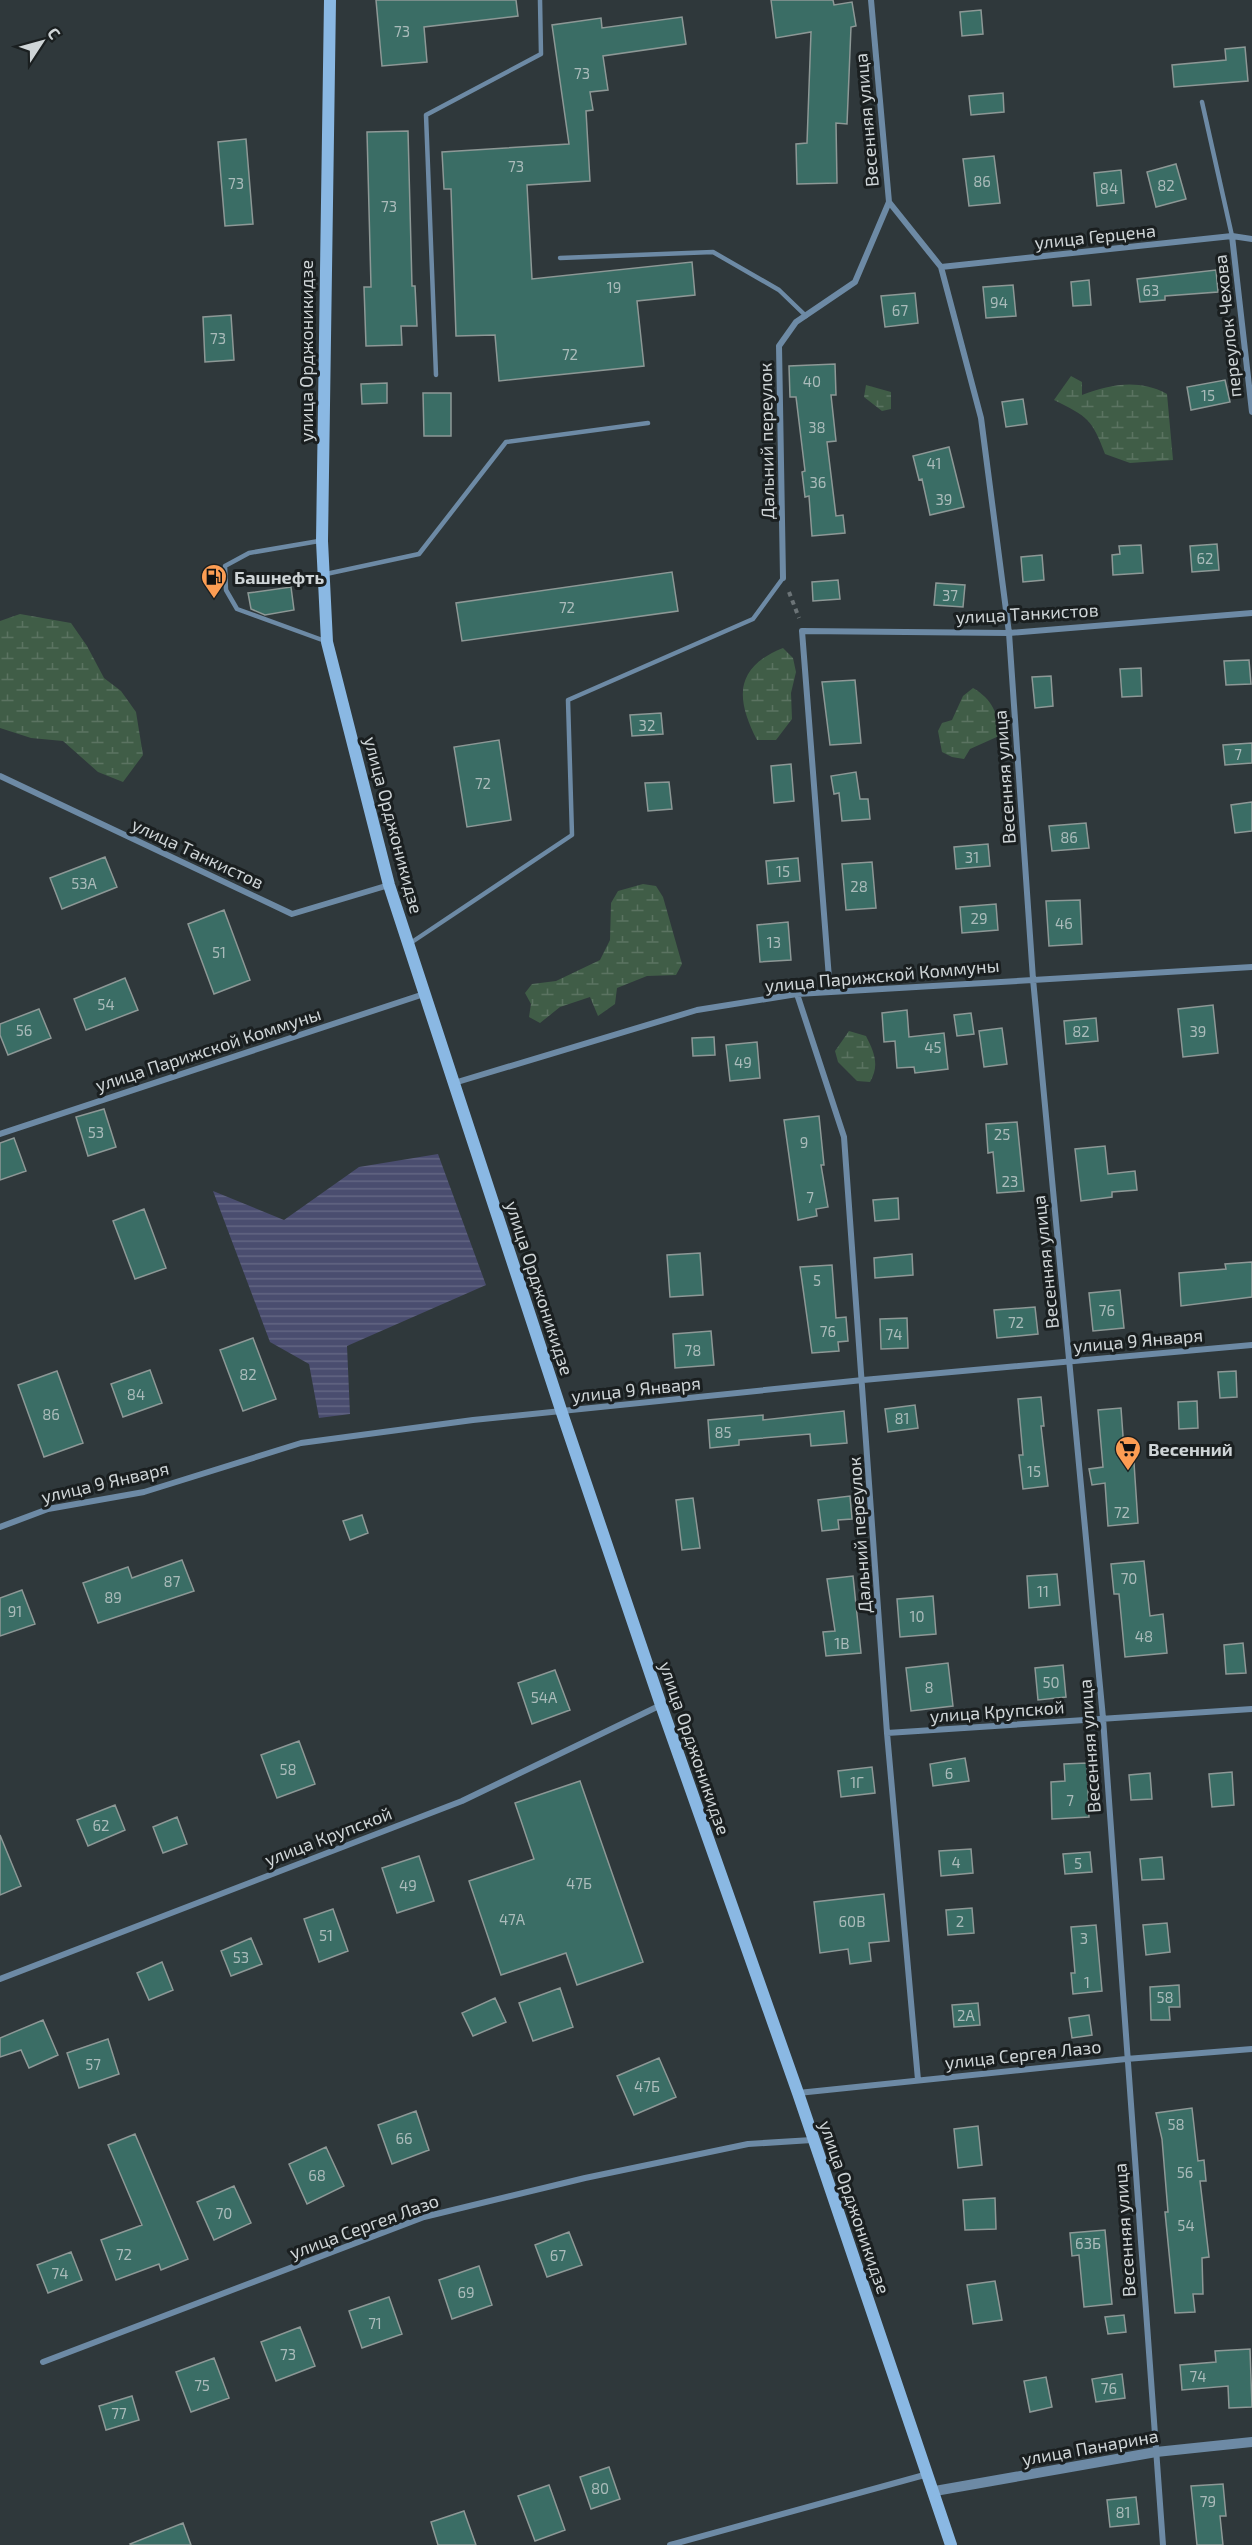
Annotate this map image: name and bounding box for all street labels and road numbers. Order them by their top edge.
street label: Весенняя улица [849,52,883,188]
street label: улица Герцена [1033,219,1157,253]
street label: переулок Чехова [1209,253,1245,399]
street label: улица Орджоникидзе [295,260,317,442]
street label: Дальний переулок [754,362,778,520]
street label: улица Танкистов [955,598,1099,628]
street label: Весенняя улица [988,709,1020,845]
street label: улица Орджоникидзе [360,734,428,916]
street label: улица Танкистов [128,813,268,893]
street label: улица Парижской Коммуны [764,954,1000,996]
street label: улица Парижской Коммуны [93,1002,323,1096]
street label: Весенняя улица [1027,1194,1063,1330]
street label: улица Орджоникидзе [501,1198,579,1378]
street label: улица 9 Января [1072,1323,1204,1357]
street label: улица 9 Января [570,1371,702,1407]
street label: Дальний переулок [843,1456,875,1614]
street label: улица 9 Января [39,1457,171,1507]
street label: улица Орджоникидзе [655,1658,735,1838]
street label: Весенняя улица [1073,1678,1105,1814]
street label: улица Крупской [929,1695,1065,1727]
street label: улица Крупской [261,1802,395,1870]
street label: улица Сергея Лазо [944,2035,1102,2073]
street label: улица Орджоникидзе [815,2117,895,2297]
street label: Весенняя улица [1108,2162,1140,2298]
street label: улица Сергея Лазо [286,2189,442,2263]
street label: улица Панарина [1020,2424,1160,2470]

